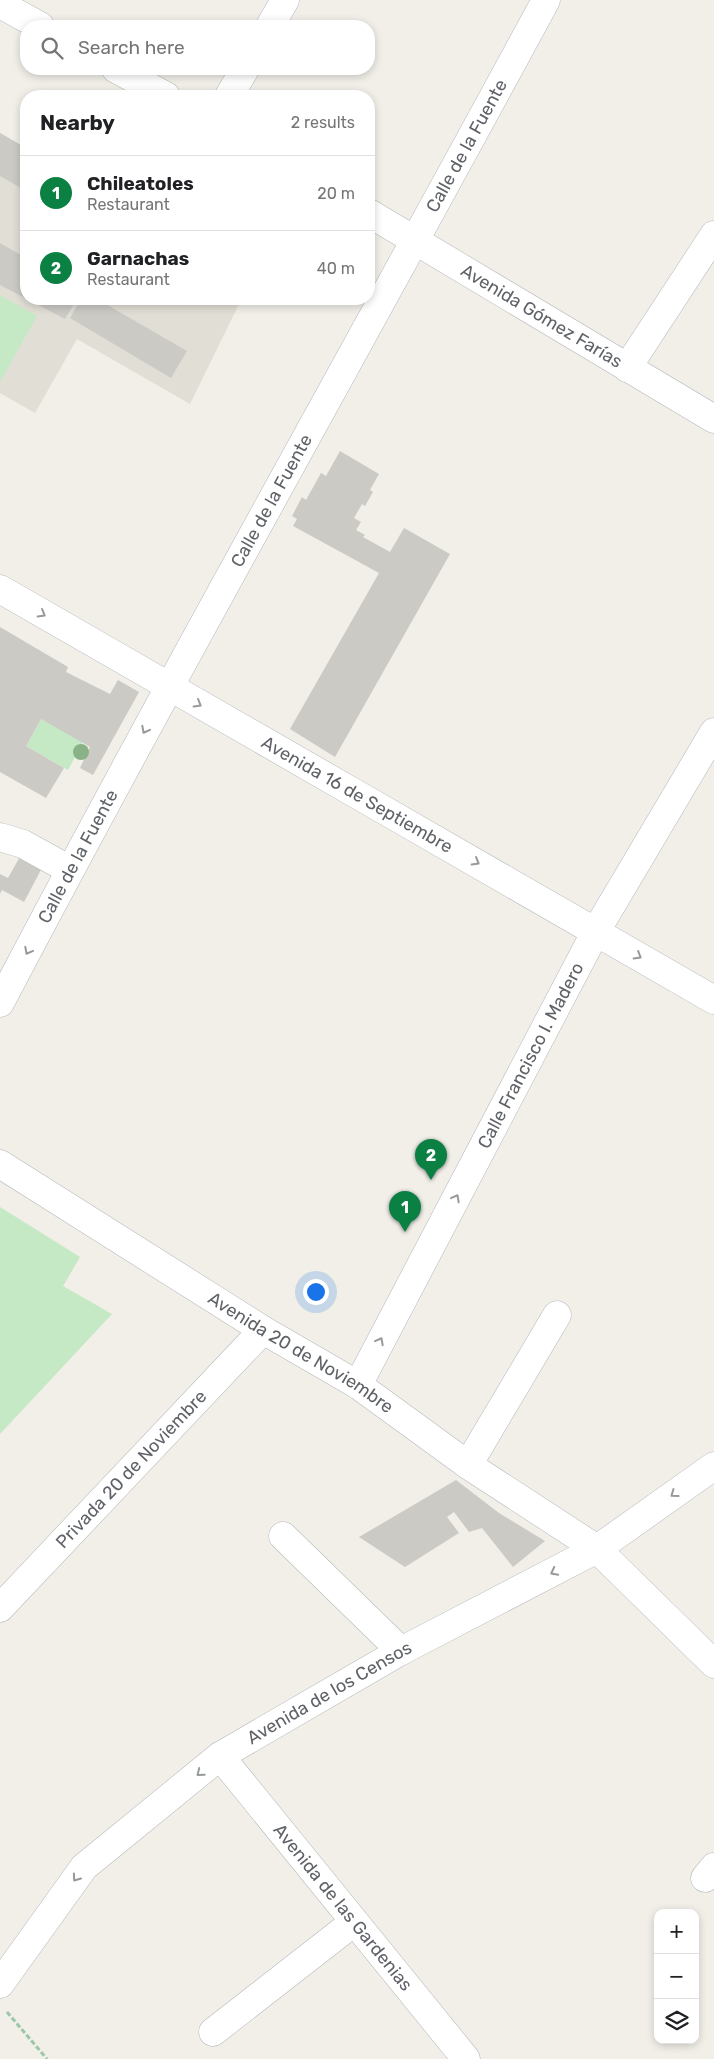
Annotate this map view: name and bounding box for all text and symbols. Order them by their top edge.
search box [20,20,375,75]
icon: search [38,34,66,62]
text: Search here [78,36,185,59]
street label: Calle de la Fuente [421,75,512,216]
text: Nearby [40,110,115,135]
text: 2 results [291,113,355,132]
text: Chileatoles [87,172,194,195]
text: 1 [52,184,60,203]
text: 20 m [317,184,355,203]
text: Restaurant [87,195,170,214]
text: Garnachas [87,247,189,270]
text: 2 [51,259,61,278]
text: 40 m [317,259,355,278]
street label: Avenida Gómez Farías [457,259,626,373]
text: Restaurant [87,270,170,289]
street label: Calle de la Fuente [226,430,317,571]
one-way arrow [37,607,46,617]
one-way arrow [192,698,201,708]
one-way arrow [141,725,151,734]
street label: Avenida 16 de Septiembre [257,731,457,858]
street label: Calle de la Fuente [33,786,123,927]
one-way arrow [471,856,480,866]
one-way arrow [24,946,34,955]
one-way arrow [633,949,642,959]
street label: Calle Francisco I. Madero [473,959,589,1152]
pin: 2 [415,1139,447,1180]
pin: 1 [389,1191,421,1232]
one-way arrow [450,1194,460,1203]
your location [303,1279,329,1305]
street label: Avenida 20 de Noviembre [204,1287,398,1418]
one-way arrow [374,1338,384,1347]
street label: Privada 20 de Noviembre [51,1386,211,1553]
one-way arrow [670,1488,680,1497]
one-way arrow [550,1566,559,1576]
street label: Avenida de los Censos [243,1636,416,1749]
one-way arrow [196,1767,205,1776]
street label: Avenida de las Gardenias [269,1819,417,1995]
one-way arrow [74,1872,82,1881]
map controls [654,1909,699,2044]
button: + [654,1909,699,1954]
button: − [654,1954,699,1999]
button: layers [654,1999,699,2044]

